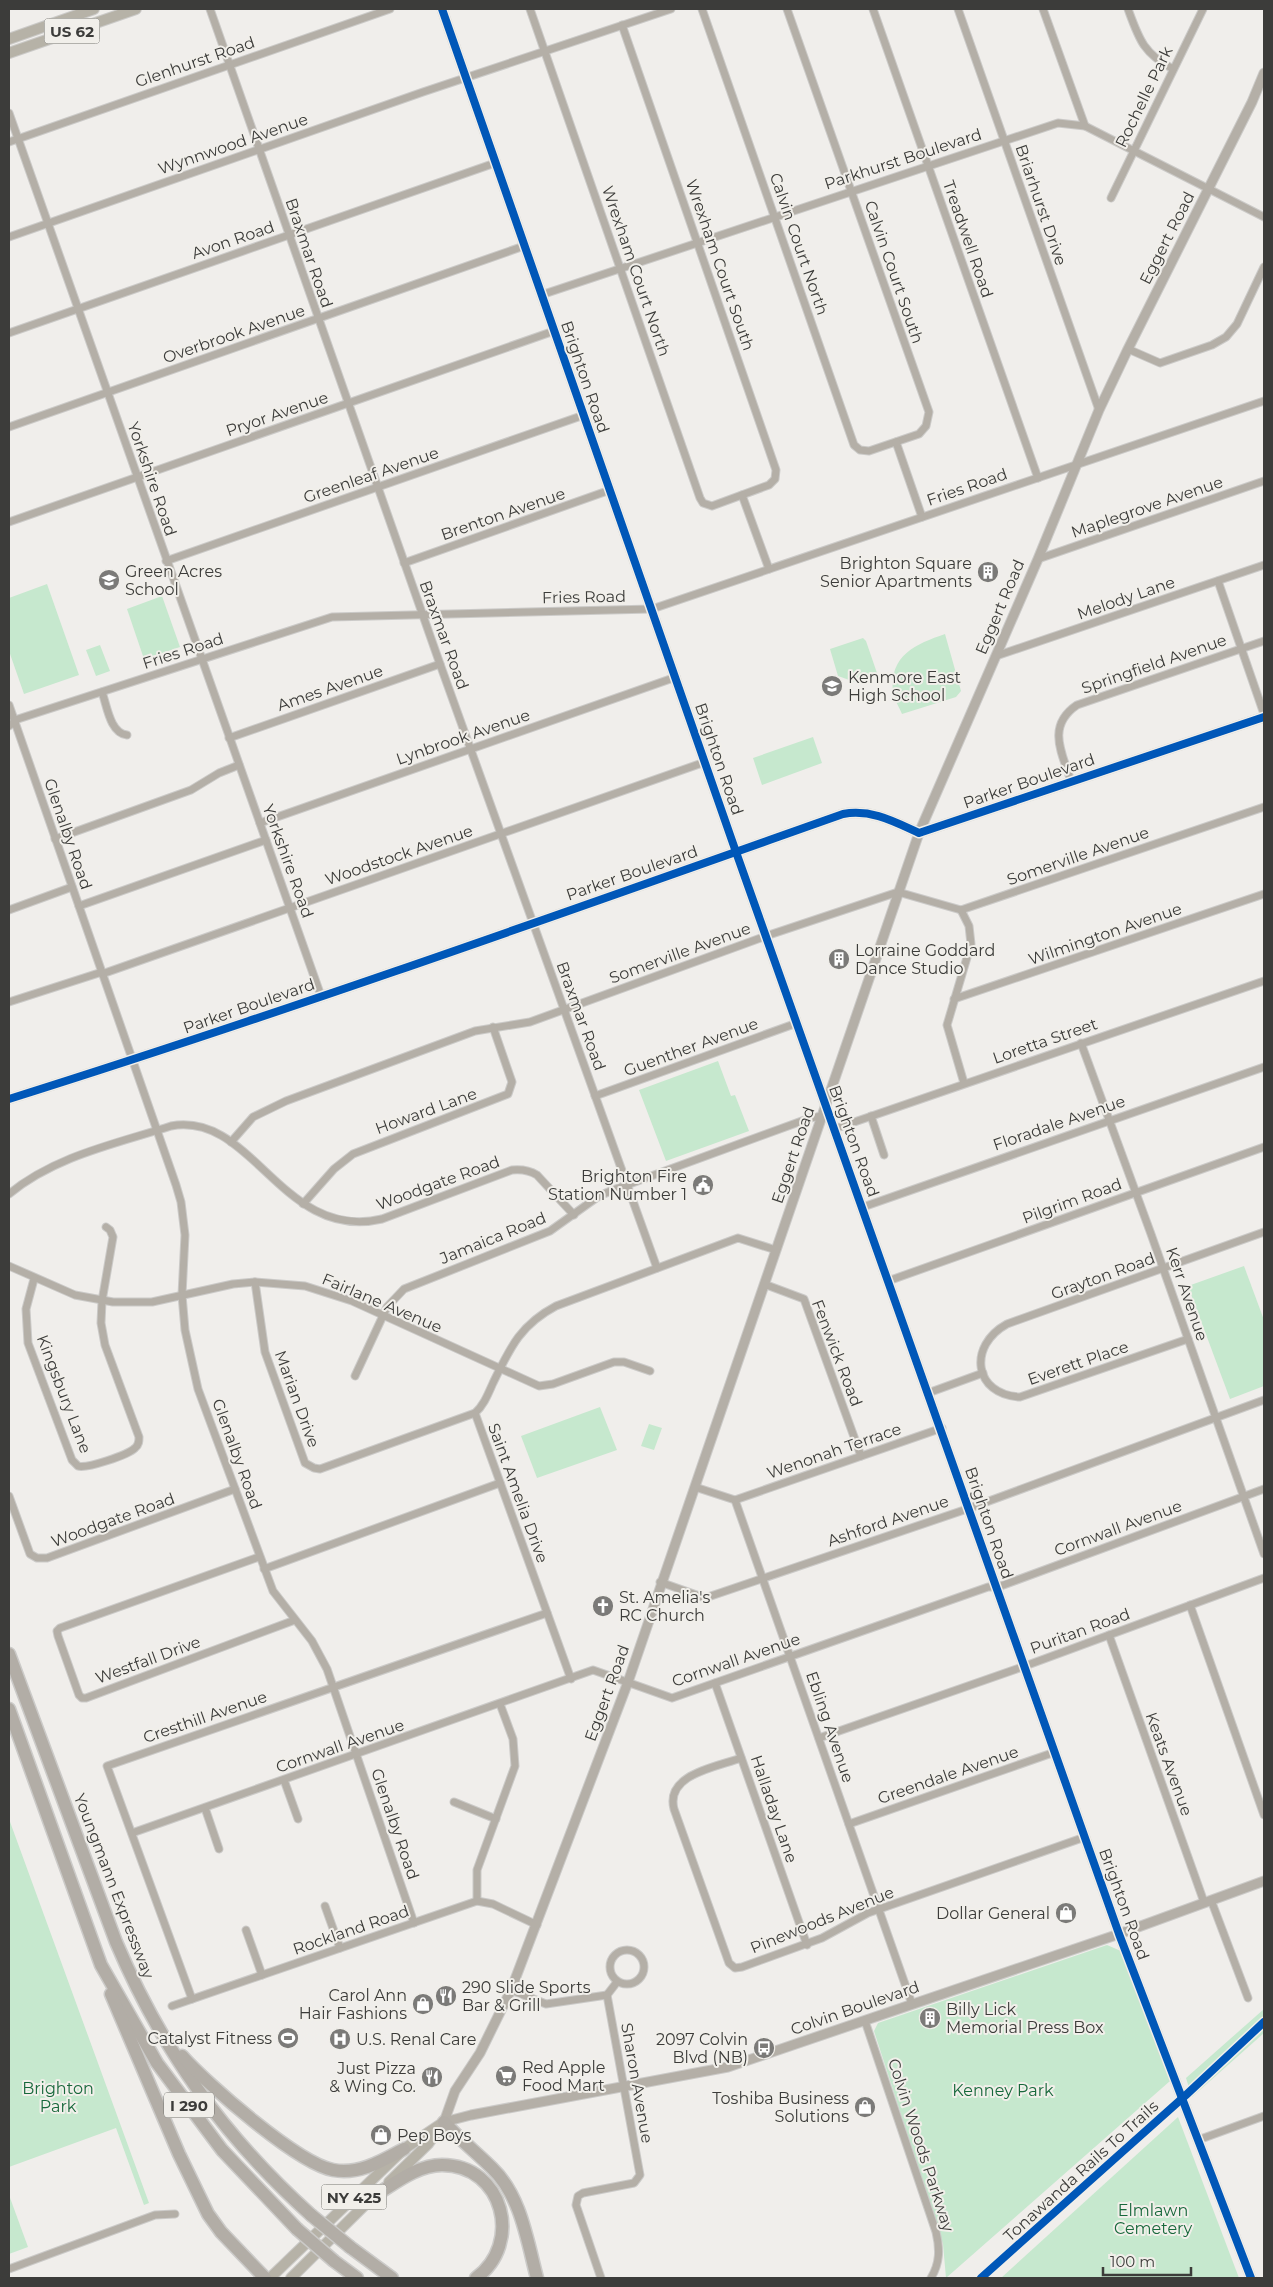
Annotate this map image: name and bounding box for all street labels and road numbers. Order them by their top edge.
road number: US 62 [44,18,100,44]
street label: Glenhurst Road [133,33,257,91]
street label: Rochelle Park [1111,43,1177,151]
street label: Wynnwood Avenue [156,109,310,179]
street label: Parkhurst Boulevard [822,125,984,193]
street label: Briarhurst Drive [1011,142,1071,268]
street label: Calvin Court North [766,170,832,318]
street label: Wrexham Court South [682,177,758,353]
street label: Treadwell Road [939,178,997,300]
street label: Wrexham Court North [598,183,674,359]
street label: Eggert Road [1136,189,1198,287]
street label: Braxmar Road [281,196,337,310]
street label: Calvin Court South [861,198,927,346]
street label: Avon Road [189,217,277,263]
street label: Overbrook Avenue [160,301,308,367]
street label: Brighton Road [557,318,613,436]
street label: Pryor Avenue [223,388,331,440]
street label: Yorkshire Road [124,419,180,539]
street label: Greenleaf Avenue [301,443,441,507]
street label: Fries Road [924,464,1010,510]
street label: Maplegrove Avenue [1069,472,1225,542]
street label: Brenton Avenue [438,484,568,544]
street label: Eggert Road [971,557,1029,657]
street label: Melody Lane [1075,572,1177,624]
street label: Braxmar Road [415,578,473,692]
street label: Fries Road [542,587,626,607]
street label: Fries Road [140,629,226,673]
street label: Springfield Avenue [1079,630,1229,698]
street label: Ames Avenue [275,661,385,715]
street label: Brighton Road [691,700,747,818]
street label: Lynbrook Avenue [394,705,532,769]
street label: Parker Boulevard [961,750,1097,812]
street label: Glenalby Road [40,776,96,892]
street label: Yorkshire Road [259,802,317,920]
street label: Woodstock Avenue [323,821,475,889]
street label: Somerville Avenue [1004,823,1152,889]
street label: Parker Boulevard [564,842,700,904]
street label: Wilmington Avenue [1026,899,1184,969]
street label: Somerville Avenue [607,919,753,987]
street label: Braxmar Road [552,959,610,1073]
street label: Parker Boulevard [181,975,317,1037]
street label: Guenther Avenue [621,1014,761,1080]
street label: Loretta Street [990,1014,1100,1068]
street label: Brighton Road [825,1083,883,1199]
street label: Howard Lane [373,1084,479,1138]
street label: Floradale Avenue [990,1091,1128,1155]
street label: Eggert Road [768,1104,818,1206]
street label: Woodgate Road [374,1152,502,1214]
street label: Pilgrim Road [1020,1174,1124,1228]
street label: Jamaica Road [436,1208,549,1268]
street label: Kerr Avenue [1162,1245,1212,1343]
street label: Grayton Road [1048,1248,1158,1304]
street label: Fairlane Avenue [319,1269,445,1337]
street label: Fenwick Road [808,1297,866,1409]
street label: Kingsbury Lane [33,1332,95,1456]
street label: Everett Place [1025,1337,1131,1389]
street label: Marian Drive [271,1348,323,1450]
street label: Glenalby Road [208,1396,266,1512]
street label: Wenonah Terrace [764,1419,904,1483]
street label: Saint Amelia Drive [484,1421,552,1565]
street label: Brighton Road [961,1464,1017,1582]
street label: Woodgate Road [49,1489,177,1551]
street label: Ashford Avenue [825,1491,951,1551]
street label: Cornwall Avenue [1052,1496,1184,1560]
street label: Puritan Road [1027,1604,1133,1658]
street label: Cornwall Avenue [669,1629,803,1691]
street label: Westfall Drive [93,1632,203,1688]
street label: Eggert Road [581,1642,633,1744]
street label: Ebling Avenue [802,1669,858,1785]
street label: Cresthill Avenue [141,1687,269,1747]
street label: Keats Avenue [1141,1710,1197,1818]
street label: Cornwall Avenue [273,1715,407,1777]
street label: Greendale Avenue [875,1742,1021,1808]
street label: Halladay Lane [747,1753,801,1865]
street label: Glenalby Road [367,1766,423,1882]
street label: Youngmann Expressway [70,1791,158,1982]
street label: Brighton Road [1095,1846,1153,1962]
street label: Pinewoods Avenue [747,1882,897,1958]
street label: Rockland Road [290,1901,412,1959]
street label: Colvin Boulevard [788,1977,922,2039]
street label: Sharon Avenue [617,2021,657,2145]
street label: Colvin Woods Parkway [884,2056,958,2234]
road number: I 290 [164,2092,214,2118]
street label: Tonawanda Rails To Trails [1000,2096,1162,2246]
road number: NY 425 [322,2184,386,2210]

